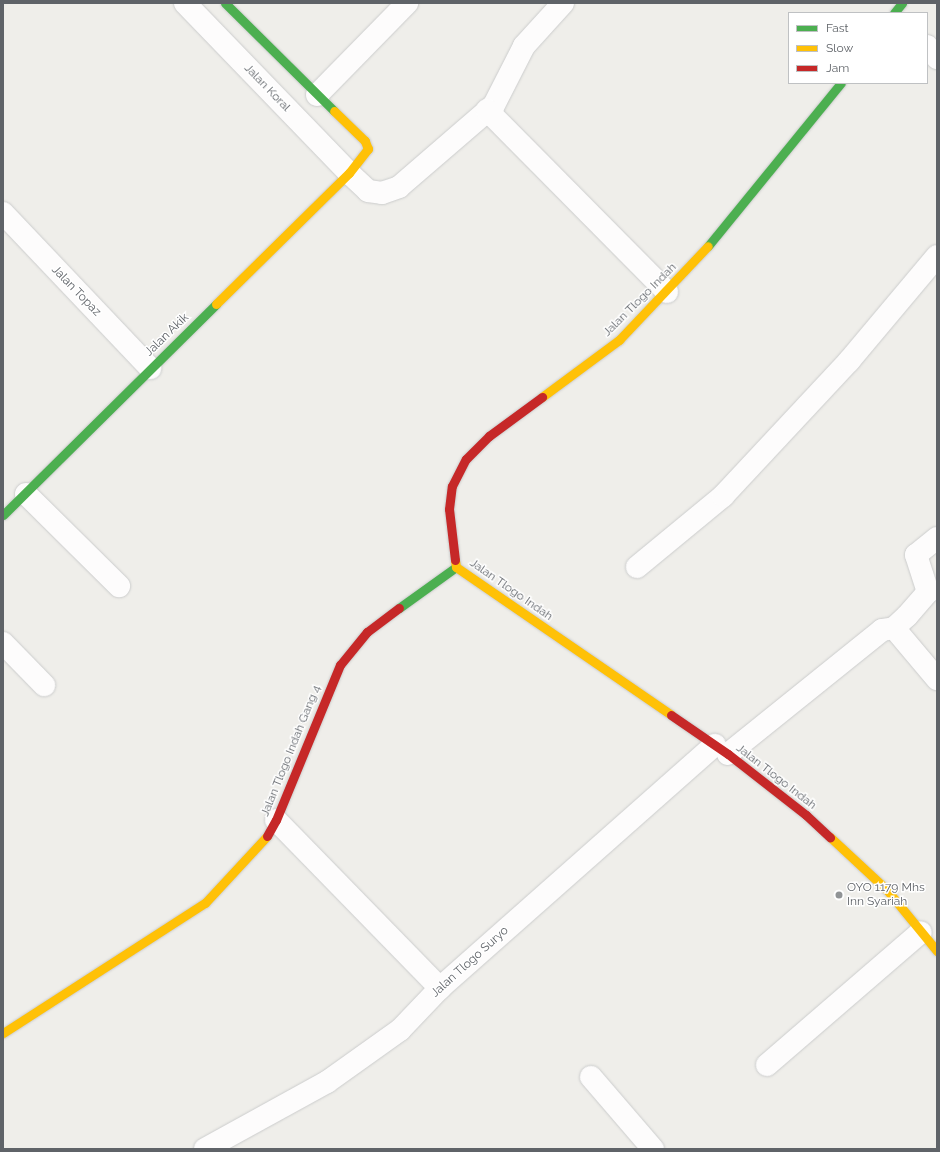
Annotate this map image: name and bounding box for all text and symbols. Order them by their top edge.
legend [788,12,928,84]
text: Fast [826,21,849,35]
text: Slow [826,41,853,55]
street label: Jalan Koral [241,61,293,115]
text: Jam [826,61,849,75]
street label: Jalan Tlogo Indah [600,260,680,340]
street label: Jalan Topaz [48,263,104,319]
street label: Jalan Akik [142,311,192,359]
street label: Jalan Tlogo Indah [467,556,555,624]
street label: Jalan Tlogo Indah Gang 4 [258,683,324,819]
street label: Jalan Tlogo Indah [733,741,819,813]
place label: OYO 1179 Mhs Inn Syariah [847,881,925,909]
marker: OYO 1179 Mhs Inn Syariah [834,890,844,900]
street label: Jalan Tlogo Suryo [428,923,512,1001]

